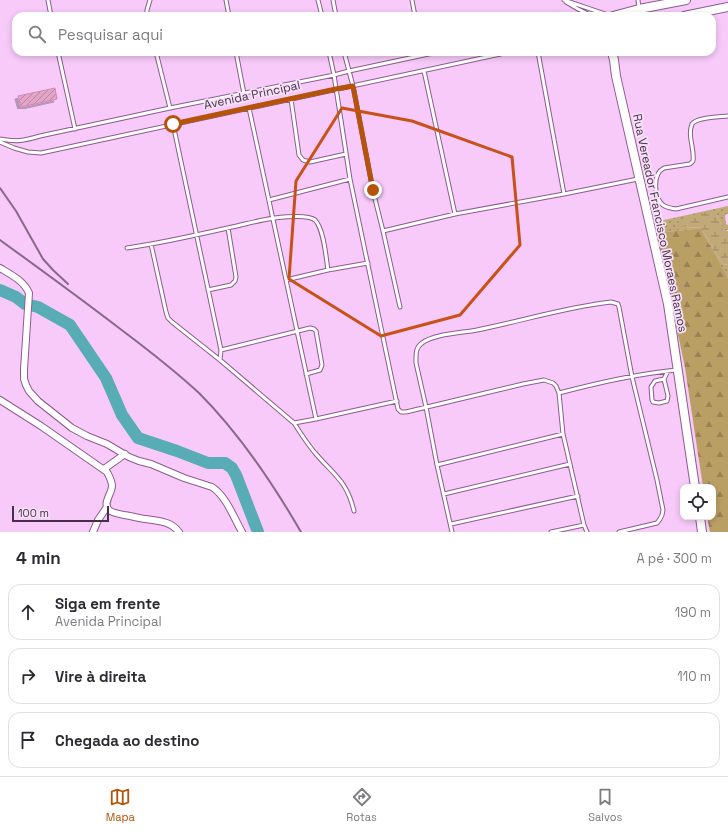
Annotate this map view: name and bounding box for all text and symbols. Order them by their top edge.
search box [12,12,716,56]
icon: search [26,23,48,45]
text: Pesquisar aqui [58,25,163,44]
street label: Avenida Principal [202,77,302,113]
street label: Rua Vereador Francisco Moraes Ramos [629,112,691,334]
route start [164,115,182,133]
route end [364,181,382,199]
map controls [680,484,716,520]
button: locate [680,484,716,520]
scale bar [12,504,109,523]
text: 100 m [18,506,49,520]
text: 4 min [16,547,61,569]
text: A pé · 300 m [636,550,712,567]
text: Siga em frente [55,594,161,613]
icon: ahead [17,601,39,623]
text: 190 m [675,604,711,621]
text: Avenida Principal [55,613,162,630]
icon: right [17,665,39,687]
text: Vire à direita [55,667,146,686]
text: 110 m [677,668,711,685]
icon: arrive [17,729,39,751]
text: Chegada ao destino [55,731,199,750]
tab: Mapa [106,786,135,824]
tab: Rotas [346,786,377,824]
tab: Salvos [588,786,622,824]

